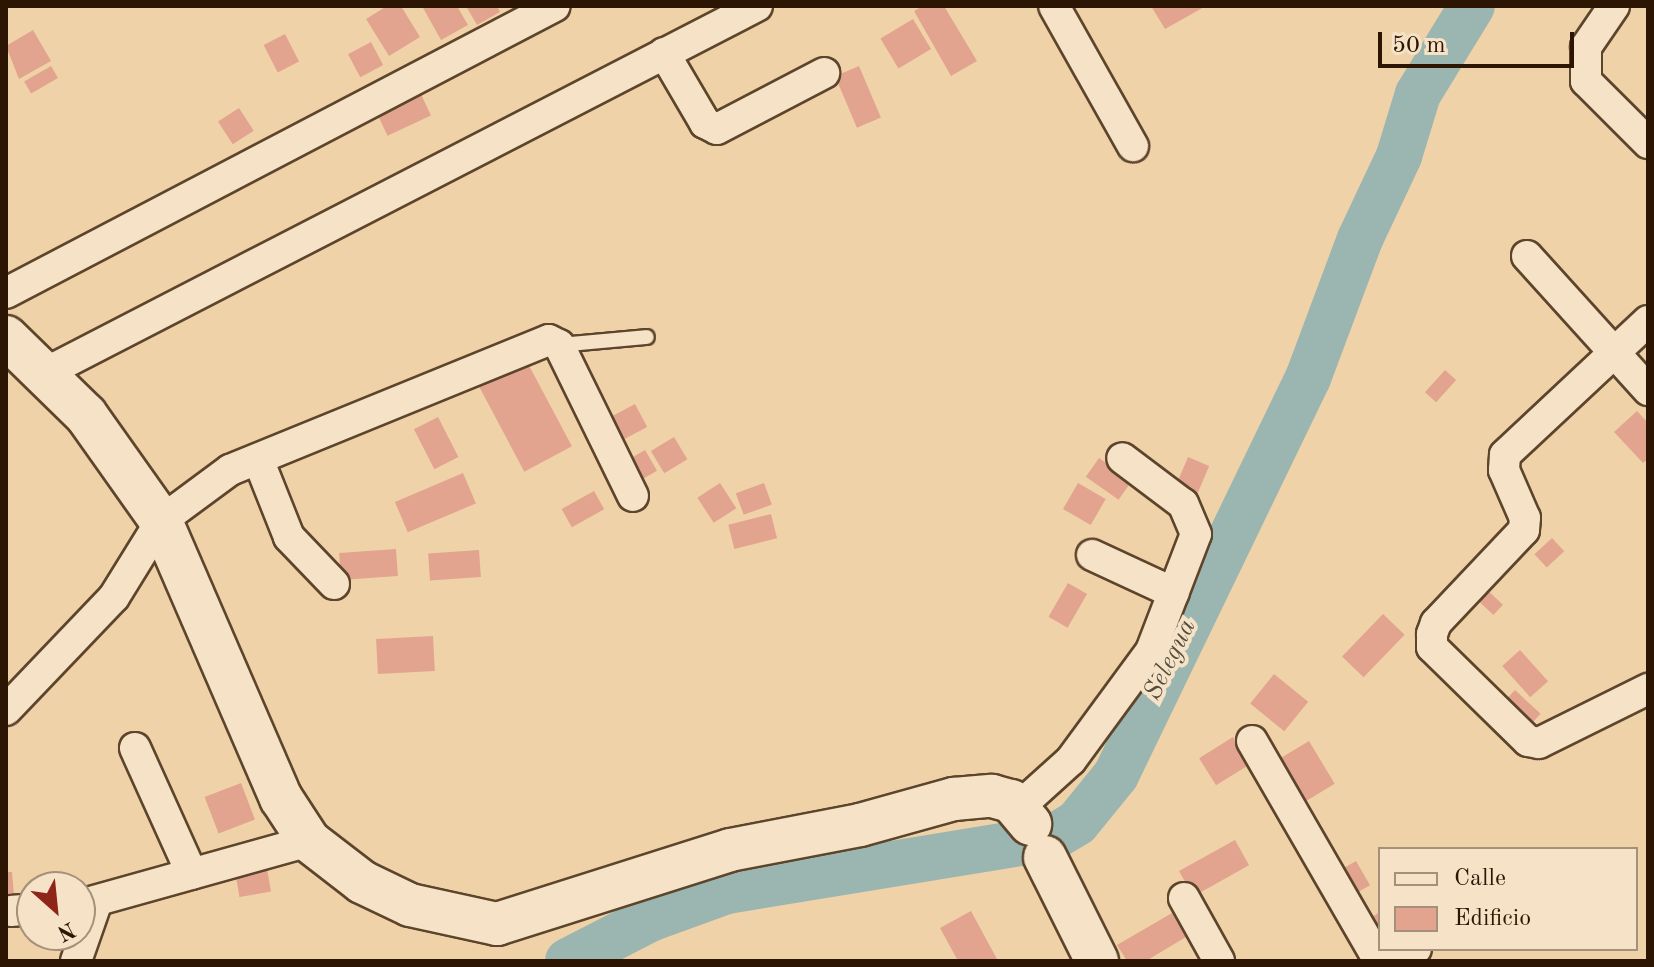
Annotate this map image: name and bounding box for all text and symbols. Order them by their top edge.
scale bar [1382,16,1578,66]
text: 50 m [1392,34,1446,58]
water label: Selegua [1138,614,1204,706]
legend [1378,847,1638,951]
text: Calle [1454,867,1506,891]
north arrow [16,871,96,951]
text: Edificio [1454,907,1531,931]
text: N [54,917,78,944]

